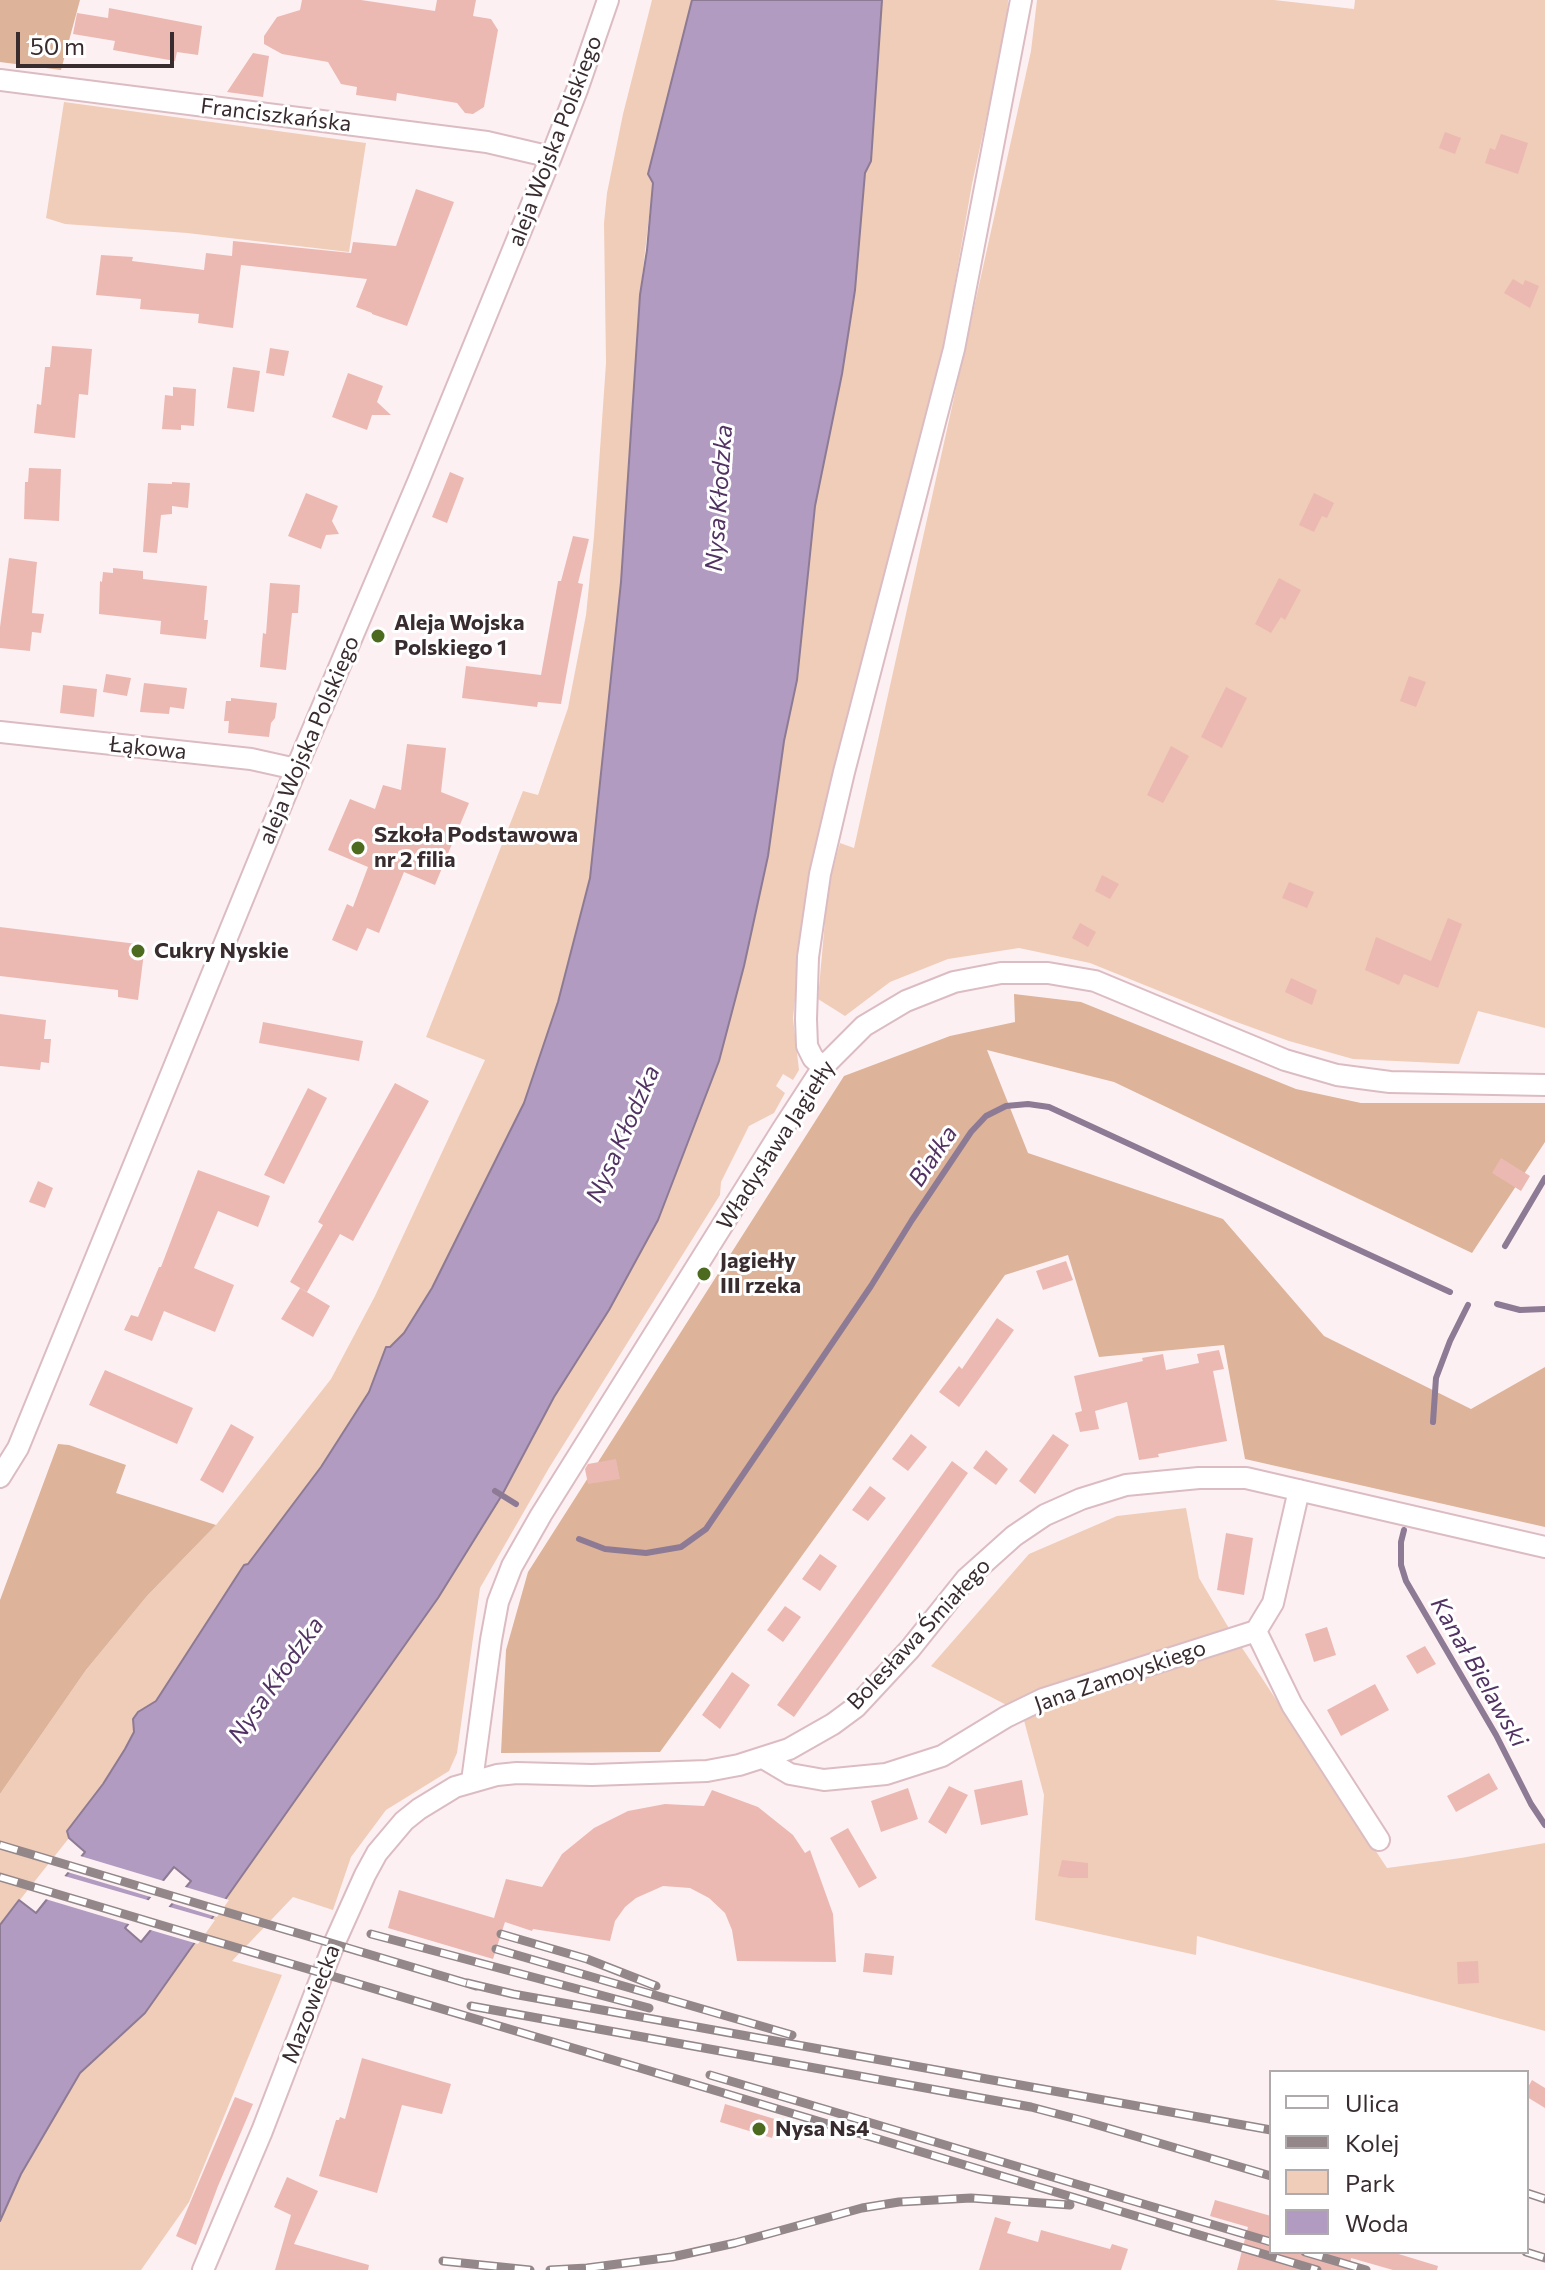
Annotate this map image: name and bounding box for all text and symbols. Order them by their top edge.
scale bar [20,16,178,66]
text: 50 m [30,31,85,60]
street label: aleja Wojska Polskiego [503,32,607,250]
street label: Franciszkańska [199,93,353,137]
water label: Nysa Kłodzka [700,424,738,572]
place label: Aleja Wojska Polskiego 1 [394,610,525,662]
marker: Aleja Wojska Polskiego 1 [369,627,387,645]
street label: aleja Wojska Polskiego [253,632,365,848]
street label: Łąkowa [108,731,188,765]
place label: Szkoła Podstawowa nr 2 filia [374,822,578,874]
marker: Szkoła Podstawowa nr 2 filia [349,839,367,857]
place label: Cukry Nyskie [154,938,288,964]
marker: Cukry Nyskie [129,942,147,960]
street label: Władysława Jagiełły [711,1055,841,1235]
water label: Nysa Kłodzka [580,1061,666,1207]
water label: Białka [902,1120,964,1192]
place label: Jagiełły III rzeka [720,1248,801,1300]
marker: Jagiełły III rzeka [695,1265,713,1283]
street label: Bolesława Śmiałego [842,1553,996,1715]
water label: Kanał Bielawski [1424,1592,1534,1752]
water label: Nysa Kłodzka [222,1611,330,1749]
street label: Jana Zamoyskiego [1031,1634,1209,1718]
street label: Mazowiecka [276,1941,346,2067]
legend [1269,2070,1529,2254]
text: Ulica [1345,2088,1399,2117]
place label: Nysa Ns4 [775,2116,870,2142]
marker: Nysa Ns4 [750,2120,768,2138]
text: Kolej [1345,2128,1399,2157]
text: Park [1345,2168,1395,2197]
text: Woda [1345,2208,1409,2237]

